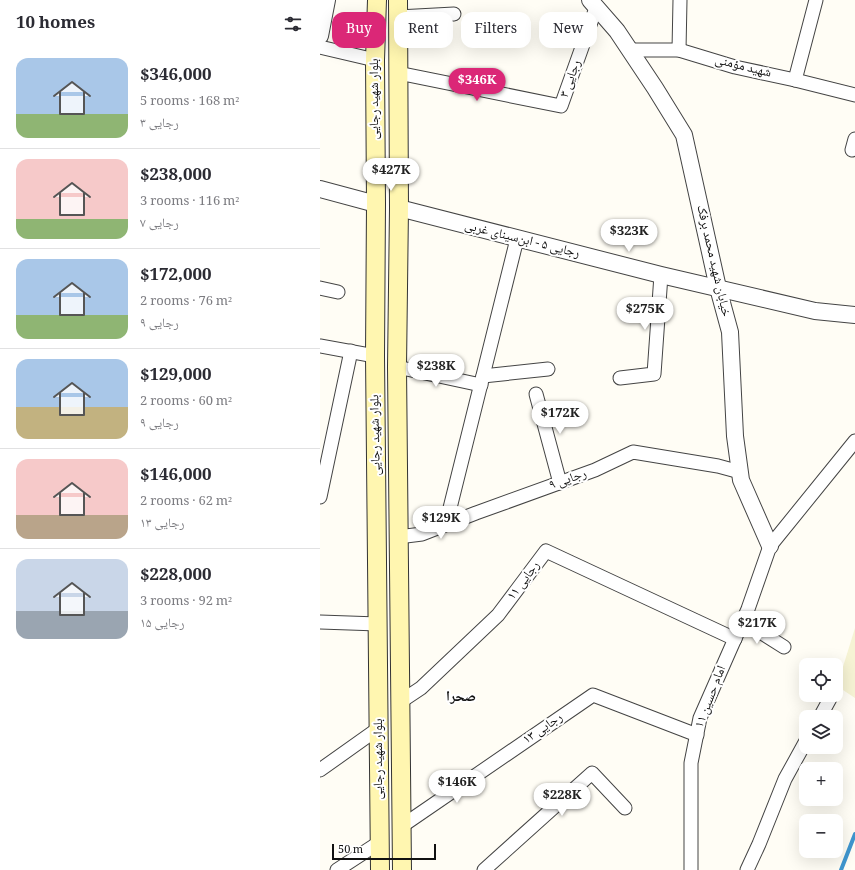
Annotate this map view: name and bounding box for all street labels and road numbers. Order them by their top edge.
street label: شهید مؤمنی [712,49,774,85]
street label: رجایی ۳ [554,57,588,101]
street label: بلوار شهید رجایی [364,58,386,140]
street label: خیابان شهید محمد برفک [689,203,737,319]
street label: رجایی ۵ - ابن‌سینای غربی [462,215,582,265]
street label: بلوار شهید رجایی [364,394,388,476]
street label: رجایی ۹ [546,463,590,497]
street label: رجایی ۱۱ [502,557,546,605]
street label: امام حسین ۱۱ [689,663,733,731]
street label: رجایی ۱۳ [518,707,568,751]
street label: بلوار شهید رجایی [368,718,390,800]

